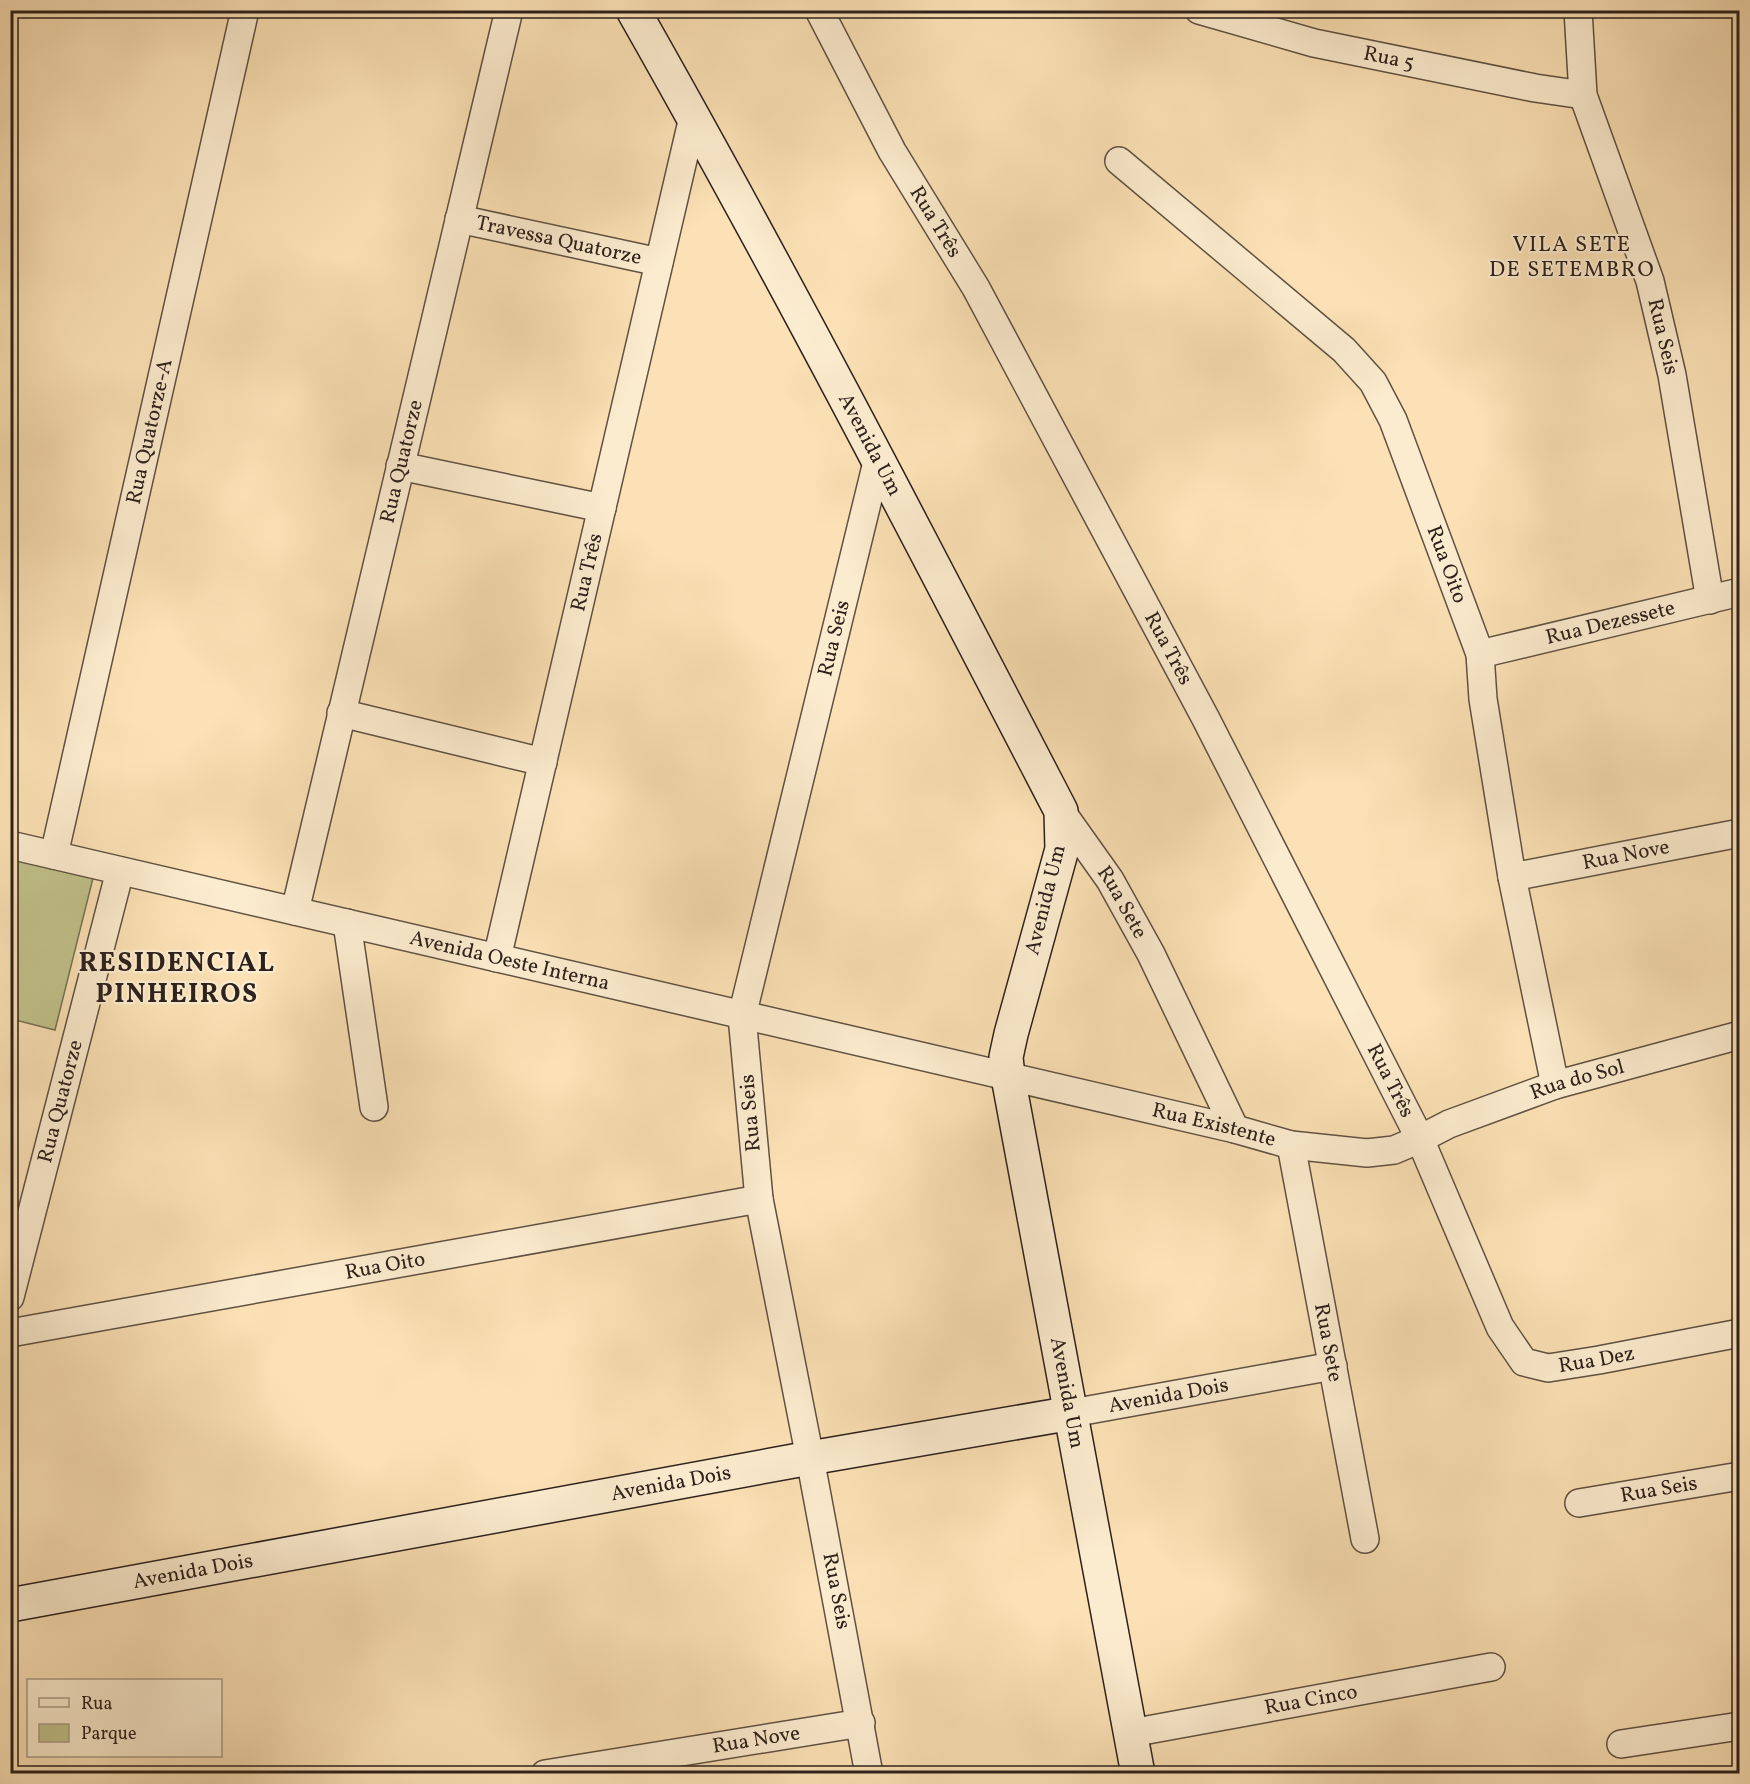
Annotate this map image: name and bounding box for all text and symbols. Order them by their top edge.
street label: Rua 5 [1361,39,1417,78]
street label: Rua Três [902,180,969,263]
street label: Travessa Quatorze [473,209,644,272]
district label: VILA SETE DE SETEMBRO [1489,230,1655,286]
street label: Rua Seis [1640,295,1686,378]
street label: Rua Quatorze-A [119,356,180,507]
street label: Avenida Um [831,388,909,501]
street label: Rua Quatorze [373,397,430,526]
street label: Rua Oito [1419,521,1474,607]
street label: Rua Três [564,530,610,614]
street label: Rua Dezessete [1543,594,1678,652]
street label: Rua Seis [811,597,857,680]
street label: Rua Três [1137,607,1200,690]
street label: Rua Nove [1580,832,1672,878]
street label: Avenida Um [1018,842,1074,958]
street label: Rua Sete [1090,860,1154,944]
street label: Avenida Oeste Interna [407,924,613,998]
district label: RESIDENCIAL PINHEIROS [78,945,276,1014]
street label: Rua Quatorze [31,1037,90,1166]
street label: Rua Três [1359,1039,1421,1123]
street label: Rua do Sol [1526,1052,1628,1107]
street label: Rua Seis [733,1073,769,1153]
street label: Rua Existente [1149,1096,1279,1154]
street label: Rua Oito [343,1245,427,1287]
street label: Rua Sete [1307,1301,1350,1384]
street label: Avenida Um [1042,1335,1091,1451]
street label: Rua Dez [1556,1339,1637,1381]
street label: Avenida Dois [1106,1371,1231,1421]
street label: Avenida Dois [608,1458,733,1509]
street label: Rua Seis [1618,1469,1700,1510]
street label: Avenida Dois [130,1546,255,1597]
street label: Rua Seis [814,1550,858,1632]
street label: Rua Cinco [1262,1677,1360,1723]
legend [27,1679,222,1757]
text: Rua [81,1692,112,1717]
street label: Rua Nove [710,1719,802,1761]
text: Parque [81,1722,136,1747]

